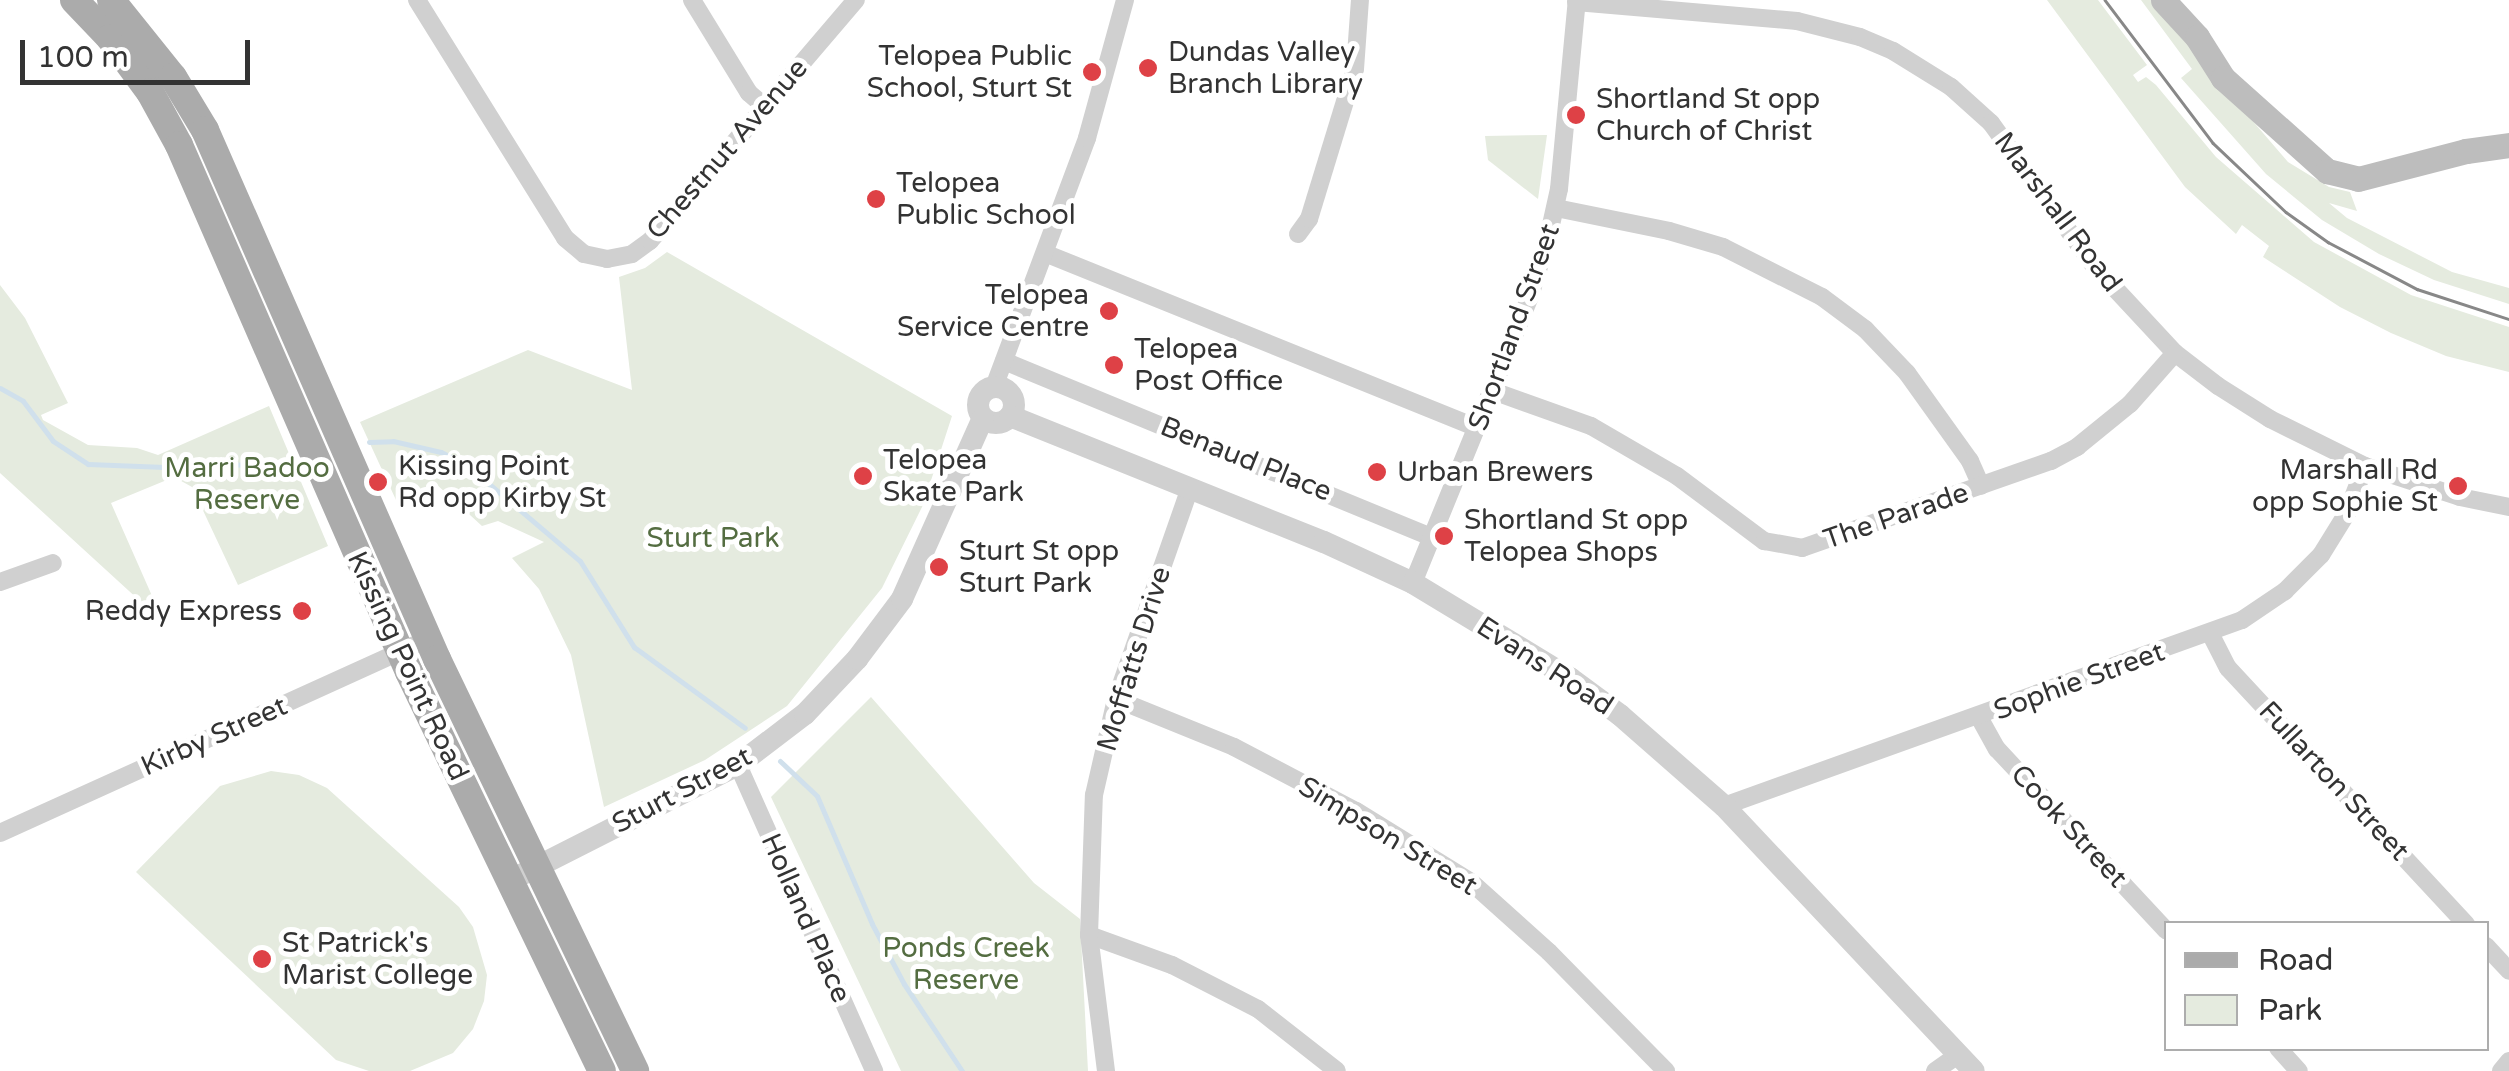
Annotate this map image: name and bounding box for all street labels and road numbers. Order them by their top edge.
street label: Chestnut Avenue [639,52,815,246]
street label: Marshall Road [1987,125,2129,299]
street label: Shortland Street [1461,219,1567,435]
street label: Benaud Place [1155,409,1337,509]
street label: The Parade [1819,476,1973,556]
street label: Kissing Point Road [340,546,476,786]
street label: Moffatts Drive [1090,563,1178,755]
street label: Evans Road [1470,609,1620,723]
street label: Sophie Street [1989,635,2169,727]
street label: Kirby Street [136,689,292,783]
street label: Fullarton Street [2252,694,2416,868]
street label: Sturt Street [607,739,757,841]
street label: Cook Street [2004,758,2134,894]
street label: Simpson Street [1293,770,1483,902]
street label: Holland Place [754,828,858,1008]

